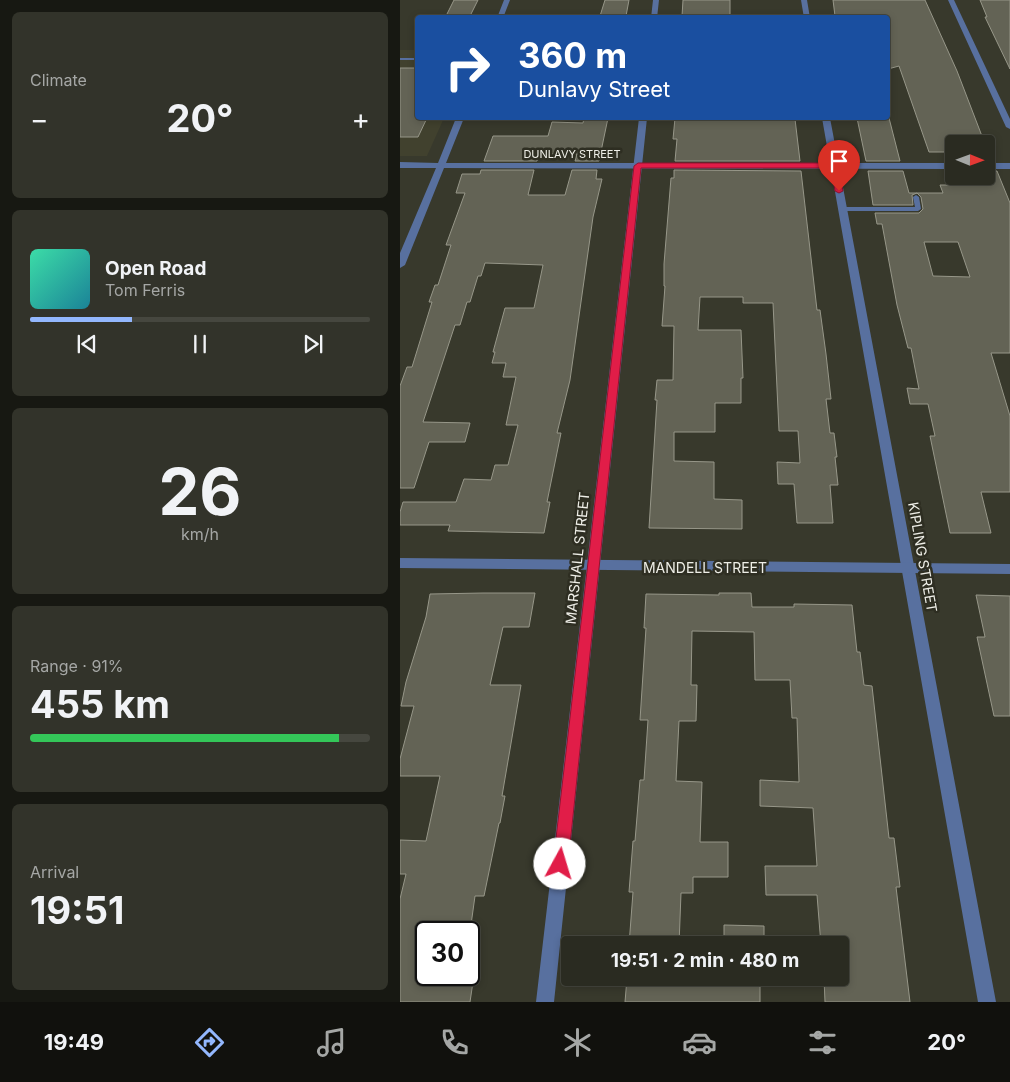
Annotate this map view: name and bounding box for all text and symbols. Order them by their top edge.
text: 360 m [518,34,627,76]
icon: right [435,35,500,100]
text: Climate [30,70,87,90]
text: Dunlavy Street [518,76,670,102]
text: 20° [166,95,234,141]
text: − [30,102,49,136]
text: + [351,102,370,136]
north arrow [945,135,995,185]
map controls [945,135,995,185]
pin [818,140,860,191]
street label: DUNLAVY STREET [523,147,621,161]
icon: arrive [825,147,853,175]
text: Open Road [105,257,206,280]
text: Tom Ferris [105,280,185,300]
icon: previous [73,330,101,358]
icon: pause [186,330,214,358]
icon: next [299,330,327,358]
text: 26 [158,452,242,531]
street label: MARSHALL STREET [562,491,592,625]
street label: KIPLING STREET [905,501,941,613]
text: km/h [181,524,219,544]
street label: MANDELL STREET [643,559,767,576]
text: Range · 91% [30,656,124,676]
text: 455 km [30,681,170,727]
position arrow [533,837,585,889]
text: Arrival [30,862,79,882]
text: 19:51 [30,887,124,933]
speed limit sign: 30 [415,921,480,986]
text: 19:51 · 2 min · 480 m [611,949,799,972]
icon: directions [192,1025,227,1060]
icon: music [314,1025,349,1060]
icon: phone [437,1025,472,1060]
icon: climate [560,1025,595,1060]
icon: car [682,1025,717,1060]
icon: filters [805,1025,840,1060]
text: 19:49 [44,1029,104,1055]
text: 20° [927,1029,966,1055]

